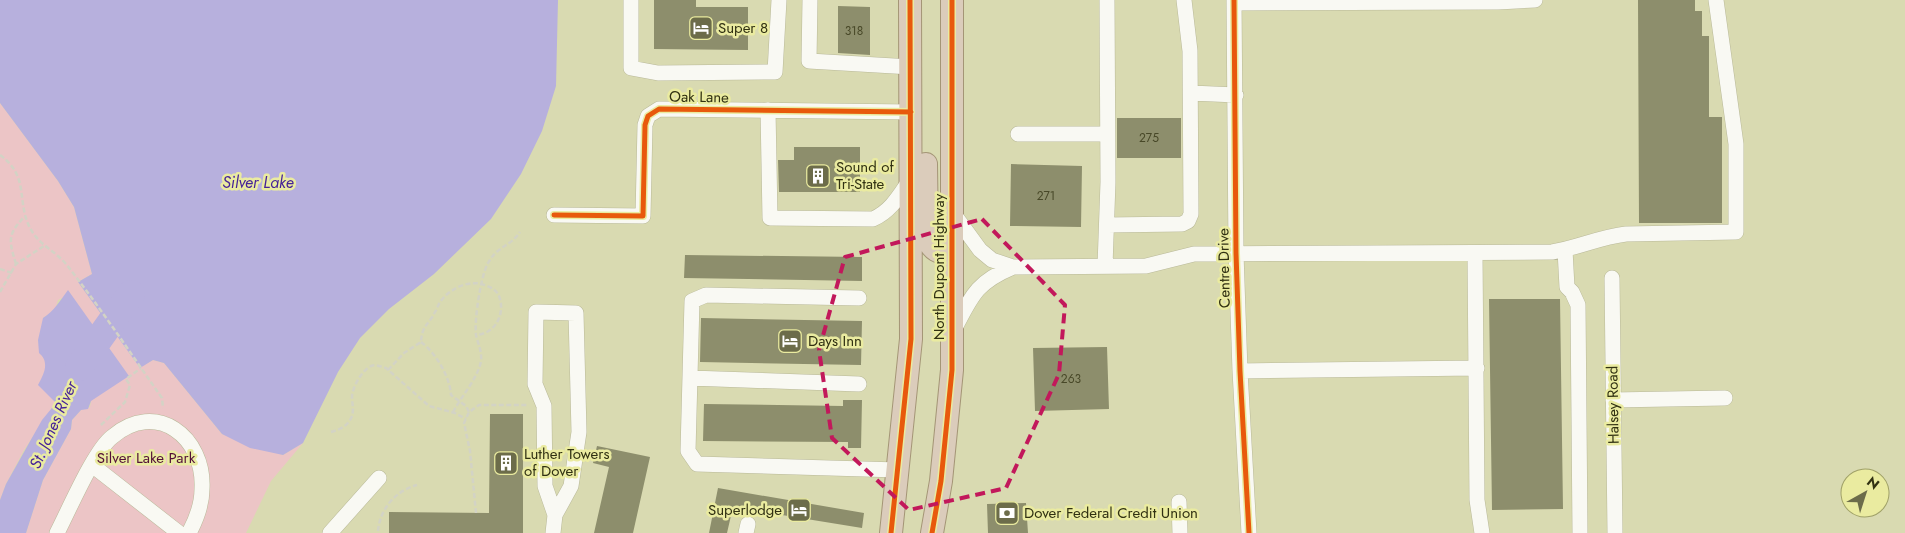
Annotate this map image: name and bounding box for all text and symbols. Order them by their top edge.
hotel icon: Super 8 [688,15,714,41]
place label: Super 8 [718,17,768,39]
house number: 318 [845,22,863,40]
street label: Oak Lane [669,85,729,109]
house number: 275 [1139,129,1159,147]
place label: Sound of Tri-State [836,156,894,195]
building icon: Sound of Tri-State [805,163,831,189]
water label: Silver Lake [222,171,294,194]
house number: 271 [1037,187,1055,205]
street label: North Dupont Highway [928,193,950,340]
street label: Centre Drive [1212,228,1236,308]
hotel icon: Days Inn [777,328,803,354]
place label: Days Inn [808,330,862,352]
street label: Halsey Road [1601,366,1625,444]
house number: 263 [1061,370,1082,388]
water label: St. Jones River [23,376,83,473]
place label: Luther Towers of Dover [524,443,610,482]
park label: Silver Lake Park [97,447,196,469]
building icon: Luther Towers of Dover [493,450,519,476]
north arrow [1840,468,1890,518]
text: N [1863,472,1884,494]
hotel icon: Superlodge [786,497,812,523]
place label: Superlodge [708,499,782,521]
bank icon: Dover Federal Credit Union [994,500,1020,526]
place label: Dover Federal Credit Union [1024,502,1198,524]

